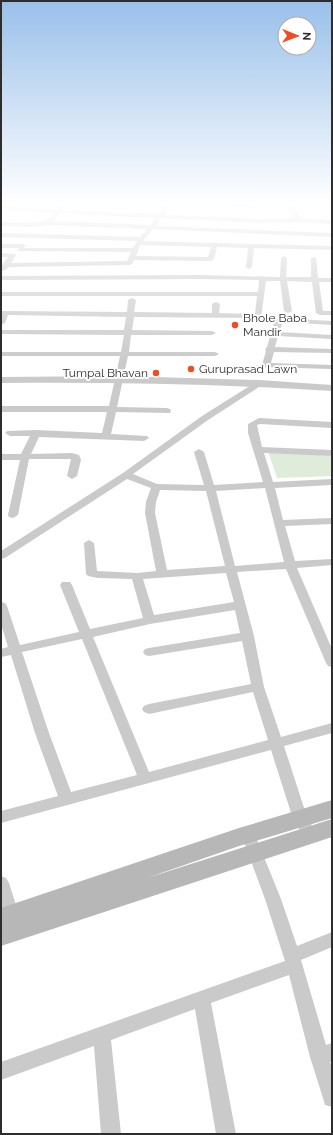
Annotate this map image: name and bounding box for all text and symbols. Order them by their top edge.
north arrow [277,16,317,56]
text: N [300,32,313,40]
place label: Bhole Baba Mandir [243,311,307,339]
marker: Bhole Baba Mandir [230,320,240,330]
place label: Guruprasad Lawn [199,362,297,376]
marker: Guruprasad Lawn [186,364,196,374]
place label: Tumpal Bhavan [63,366,148,380]
marker: Tumpal Bhavan [151,368,161,378]

